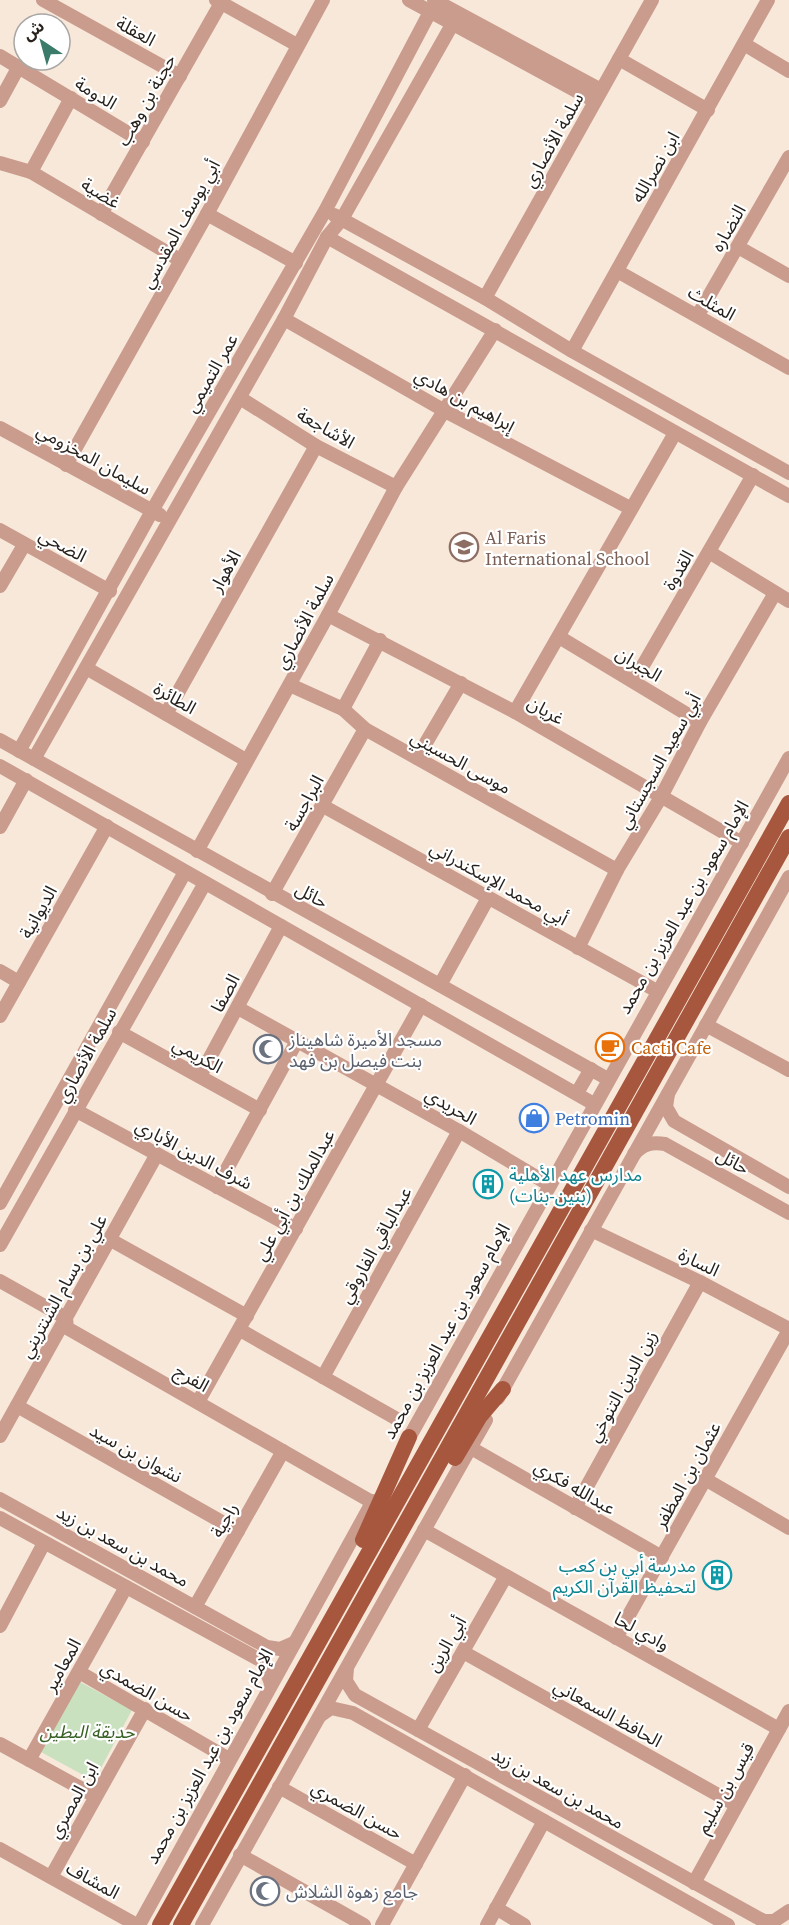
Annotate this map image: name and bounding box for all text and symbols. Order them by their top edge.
street label: العقلة [112,10,160,52]
north arrow [12,12,72,72]
text: ش [18,14,49,45]
street label: حجنة بن وهب [110,50,182,150]
street label: الدومة [70,71,122,115]
street label: سلمة الأنصاري [517,88,590,193]
street label: ابن نصرالله [625,127,685,207]
street label: أبي يوسف المقدسي [134,155,227,293]
street label: غضية [77,172,125,214]
street label: النضاره [705,200,751,256]
street label: المثلث [684,279,740,327]
street label: عمر التميمي [178,329,245,418]
street label: إبراهيم بن هادي [410,362,520,439]
street label: الأشاجعة [293,401,359,455]
street label: سليمان المخزومي [32,417,156,502]
street label: الضحي [34,522,91,569]
place label: Al Faris International School [485,525,650,571]
school or university icon: Al Faris International School [448,531,480,563]
street label: الأهوار [203,545,247,597]
street label: القدوة [656,545,700,595]
street label: سلمة الأنصاري [268,569,341,674]
street label: الجبران [611,640,667,688]
street label: الطائرة [149,676,201,720]
street label: أبي سعيد السجستاني [611,689,708,834]
street label: غريان [523,690,569,730]
street label: موسى الحسيني [406,724,516,801]
street label: البراجسة [278,770,330,836]
street label: الإمام سعود بن عبد العزيز بن محمد [611,796,756,1019]
street label: أبي محمد الإسكندراني [425,835,572,932]
street label: حائل [291,876,333,914]
street label: الديوانية [13,881,63,943]
street label: الصفا [205,969,245,1017]
street label: سلمة الأنصاري [50,1003,123,1108]
place label: مسجد الأميرة شاهيناز بنت فيصل بن فهد [288,1027,442,1073]
street label: الكريمي [168,1031,228,1080]
cafe icon: Cacti Cafe [594,1031,626,1063]
mosque icon: مسجد الأميرة شاهيناز بنت فيصل بن فهد [252,1033,284,1065]
place label: Cacti Cafe [631,1035,712,1060]
street label: الحريدي [420,1081,481,1132]
shop icon: Petromin [518,1102,550,1134]
place label: Petromin [555,1106,630,1131]
street label: شرف الدين الأباري [131,1113,257,1196]
street label: عبدالملك بن أبي علي [247,1125,342,1266]
street label: حائل [712,1142,754,1180]
place label: مدارس عهد الأهلية (بنين-بنات) [509,1162,642,1208]
building icon: مدارس عهد الأهلية (بنين-بنات) [472,1168,504,1200]
street label: عبدالباقي الفاروقي [333,1182,418,1308]
street label: علي بن بسام الشنتريني [13,1210,115,1363]
street label: الإمام سعود بن عبد العزيز بن محمد [376,1219,518,1444]
street label: السارة [674,1241,724,1283]
street label: زين الدين التنوخي [581,1326,664,1447]
street label: الفرج [169,1358,214,1399]
street label: نشوان بن سيد [85,1417,187,1489]
street label: عثمان بن المظفر [647,1417,727,1534]
street label: عبدالله فكري [529,1454,620,1521]
street label: راجية [204,1498,244,1542]
street label: محمد بن سعد بن زيد [52,1499,194,1593]
place label: مدرسة أبي بن كعب لتحفيظ القرآن الكريم [553,1553,696,1600]
building icon: مدرسة أبي بن كعب لتحفيظ القرآن الكريم [701,1559,733,1591]
street label: وادي لحا [609,1605,674,1658]
street label: أبي الرين [420,1612,473,1677]
street label: المعامير [37,1634,87,1697]
street label: الإمام سعود بن عبد العزيز بن محمد [139,1644,281,1869]
street label: حسن الضمدي [96,1654,198,1729]
street label: الحافظ السمعاني [549,1673,667,1754]
park label: حديقة البطين [39,1719,135,1744]
street label: قيس بن سليم [690,1738,761,1838]
street label: محمد بن سعد بن زيد [487,1741,629,1835]
street label: ابن المصري [42,1757,105,1843]
street label: حسن الضمري [306,1775,407,1846]
street label: المشاف [62,1855,124,1905]
mosque icon: جامع زهوة الشلاش [249,1875,281,1907]
place label: جامع زهوة الشلاش [286,1879,418,1906]

